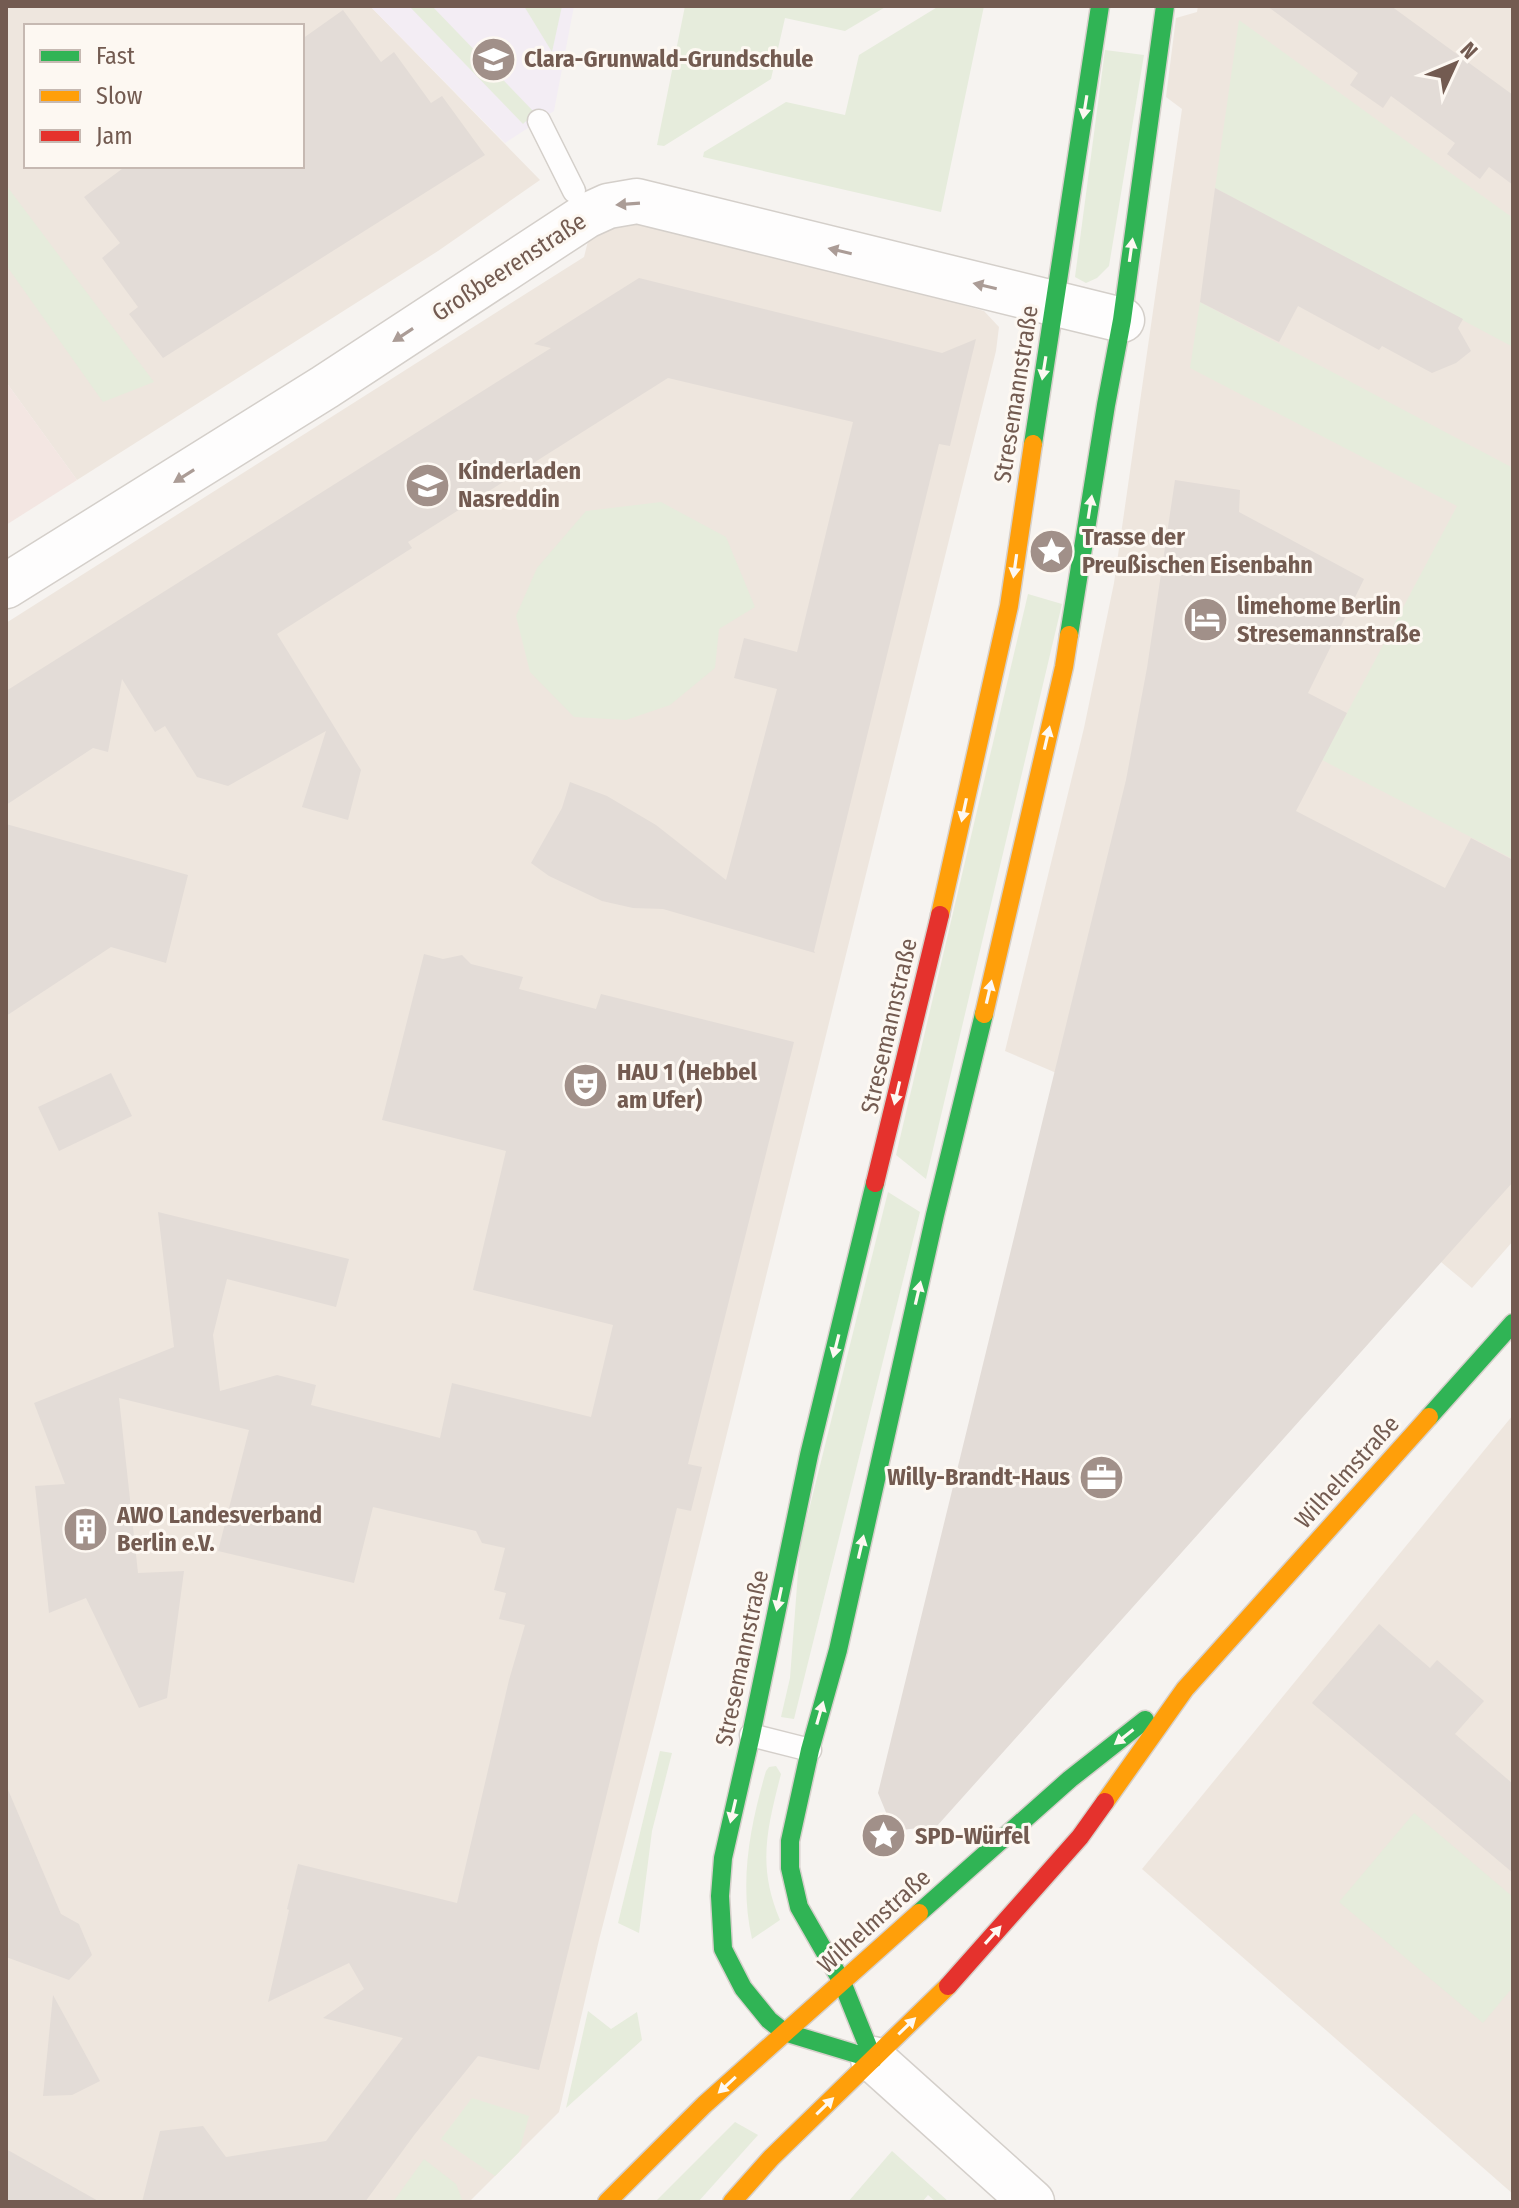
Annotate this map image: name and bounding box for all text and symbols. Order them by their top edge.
legend [24,24,304,168]
north arrow [1415,24,1495,104]
school or university icon: Clara-Grunwald-Grundschule [469,35,517,83]
text: N [1455,36,1483,65]
text: Fast [96,42,135,70]
place label: Clara-Grunwald-Grundschule [524,45,814,73]
text: Slow [96,82,143,110]
one-way arrow [1078,95,1091,120]
text: Jam [96,122,133,150]
one-way arrow [615,198,640,211]
street label: Großbeerenstraße [427,207,591,327]
one-way arrow [1125,237,1138,262]
one-way arrow [827,244,852,256]
one-way arrow [972,279,997,291]
street label: Stresemannstraße [988,303,1044,485]
one-way arrow [392,328,414,342]
one-way arrow [1037,355,1050,380]
place label: Kinderladen Nasreddin [458,457,581,513]
school or university icon: Kinderladen Nasreddin [403,461,451,509]
one-way arrow [173,468,195,482]
one-way arrow [1084,494,1097,519]
place label: Trasse der Preußischen Eisenbahn [1082,523,1313,579]
place icon: Trasse der Preußischen Eisenbahn [1027,527,1075,575]
one-way arrow [1008,553,1021,578]
place label: limehome Berlin Stresemannstraße [1237,592,1421,648]
hotel icon: limehome Berlin Stresemannstraße [1182,596,1230,644]
one-way arrow [1041,726,1054,751]
one-way arrow [957,798,970,823]
street label: Stresemannstraße [855,936,923,1116]
one-way arrow [983,979,996,1004]
place label: HAU 1 (Hebbel am Ufer) [617,1058,758,1114]
theatre icon: HAU 1 (Hebbel am Ufer) [562,1062,610,1110]
one-way arrow [890,1081,903,1106]
one-way arrow [912,1280,925,1305]
one-way arrow [829,1333,841,1358]
street label: Wilhelmstraße [1289,1410,1405,1534]
office icon: Willy-Brandt-Haus [1077,1453,1125,1501]
place label: Willy-Brandt-Haus [887,1463,1070,1491]
place label: AWO Landesverband Berlin e.V. [116,1501,322,1557]
building icon: AWO Landesverband Berlin e.V. [62,1505,110,1553]
one-way arrow [855,1534,868,1559]
street label: Stresemannstraße [710,1567,774,1749]
one-way arrow [772,1587,785,1612]
one-way arrow [814,1701,827,1725]
one-way arrow [1114,1729,1134,1745]
one-way arrow [726,1798,739,1823]
place icon: SPD-Würfel [860,1812,908,1860]
place label: SPD-Würfel [915,1822,1030,1850]
street label: Wilhelmstraße [812,1863,936,1979]
one-way arrow [983,1925,1001,1944]
one-way arrow [898,2018,917,2036]
one-way arrow [718,2075,737,2093]
one-way arrow [815,2097,834,2116]

